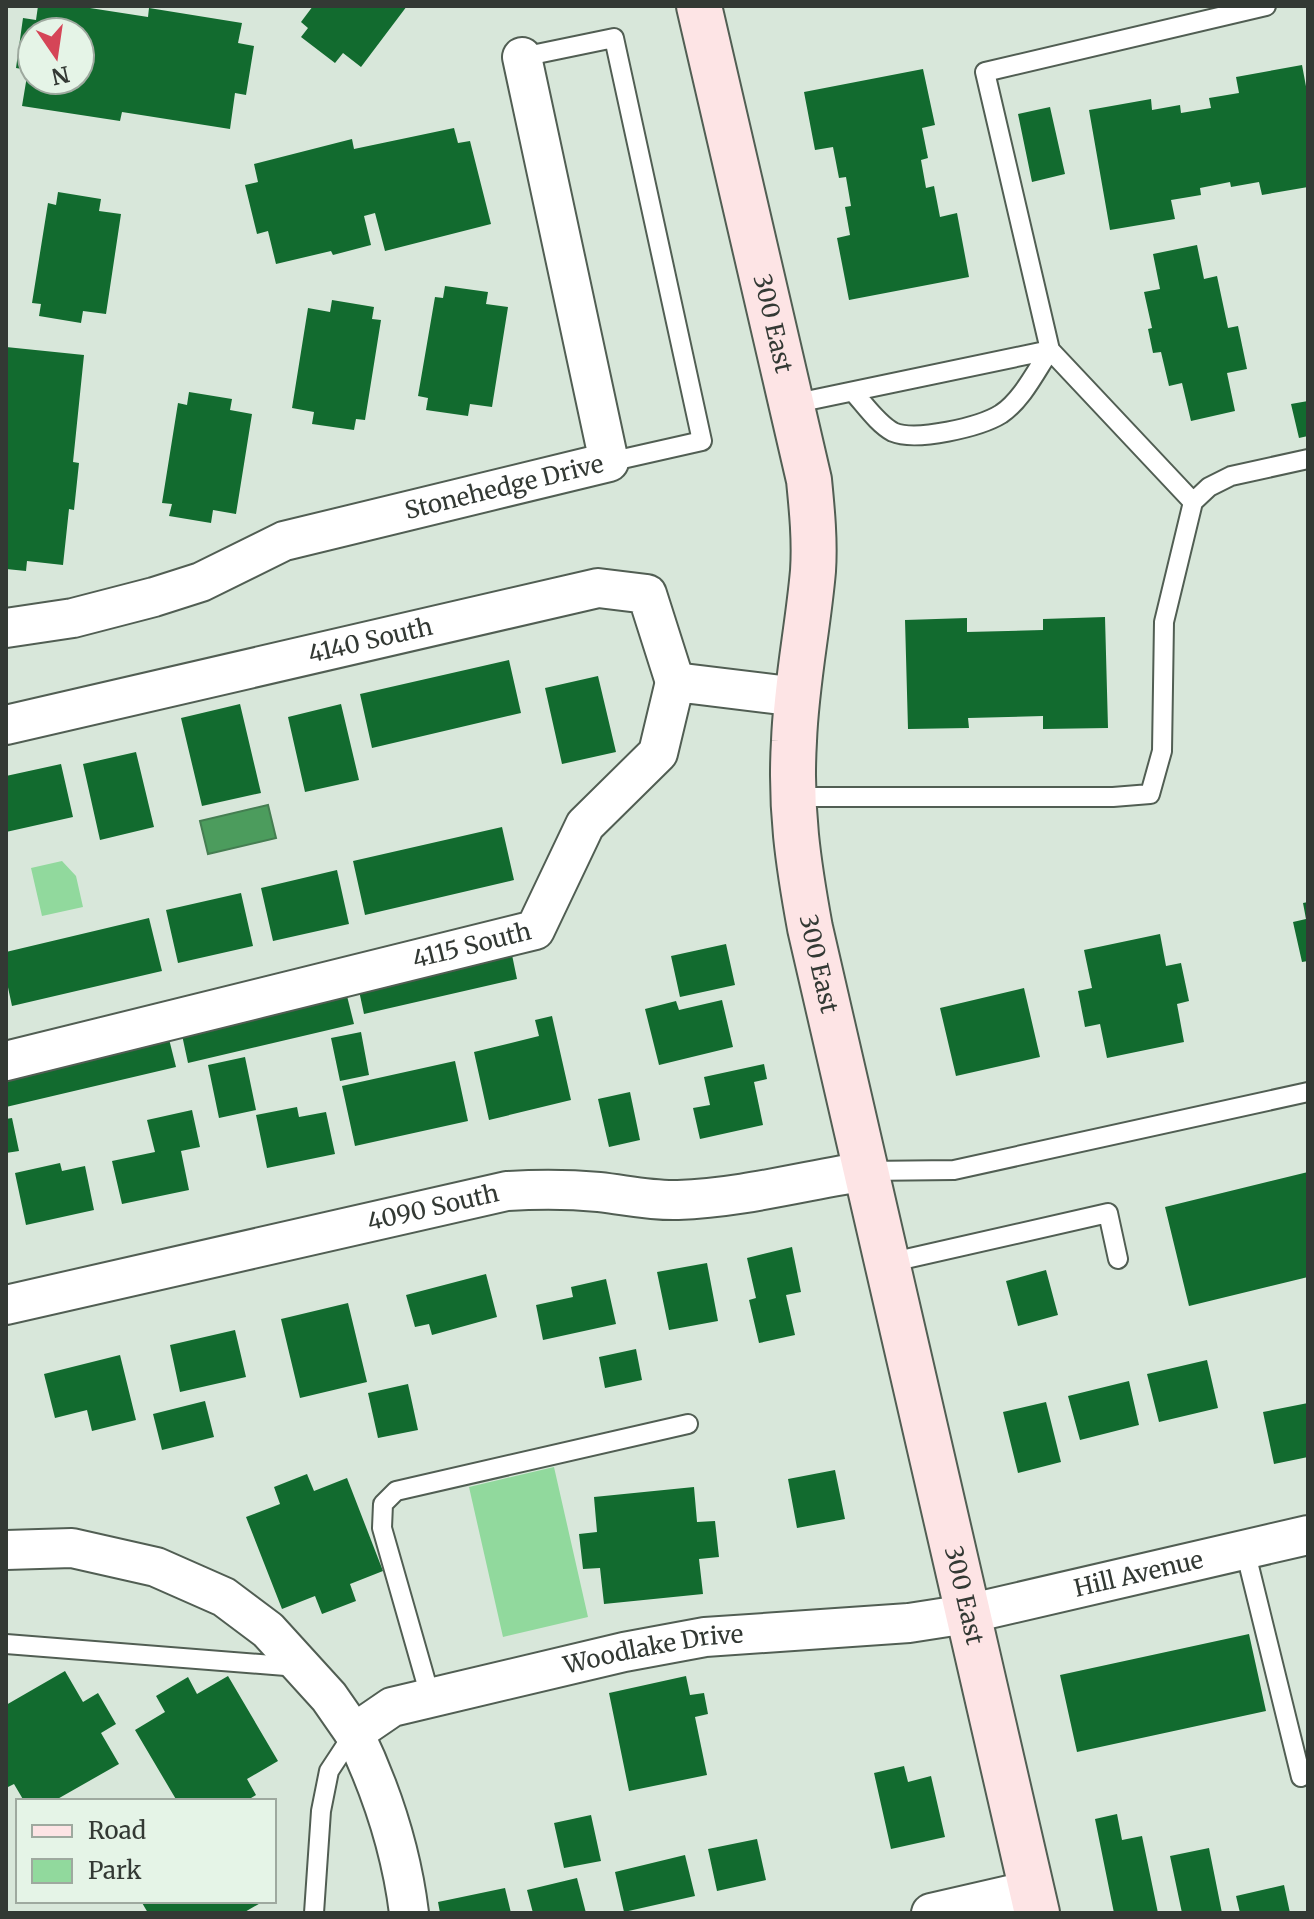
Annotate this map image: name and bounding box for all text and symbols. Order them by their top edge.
north arrow [16,16,96,96]
text: N [48,60,72,91]
street label: 300 East [747,271,800,377]
street label: Stonehedge Drive [402,448,607,526]
street label: 4140 South [305,611,436,670]
street label: 300 East [793,912,845,1017]
street label: 4115 South [409,915,535,975]
street label: 4090 South [364,1177,502,1237]
street label: 300 East [938,1543,991,1648]
street label: Hill Avenue [1071,1544,1206,1604]
street label: Woodlake Drive [559,1618,744,1681]
legend [16,1799,276,1903]
text: Road [88,1815,146,1846]
text: Park [88,1855,142,1886]

